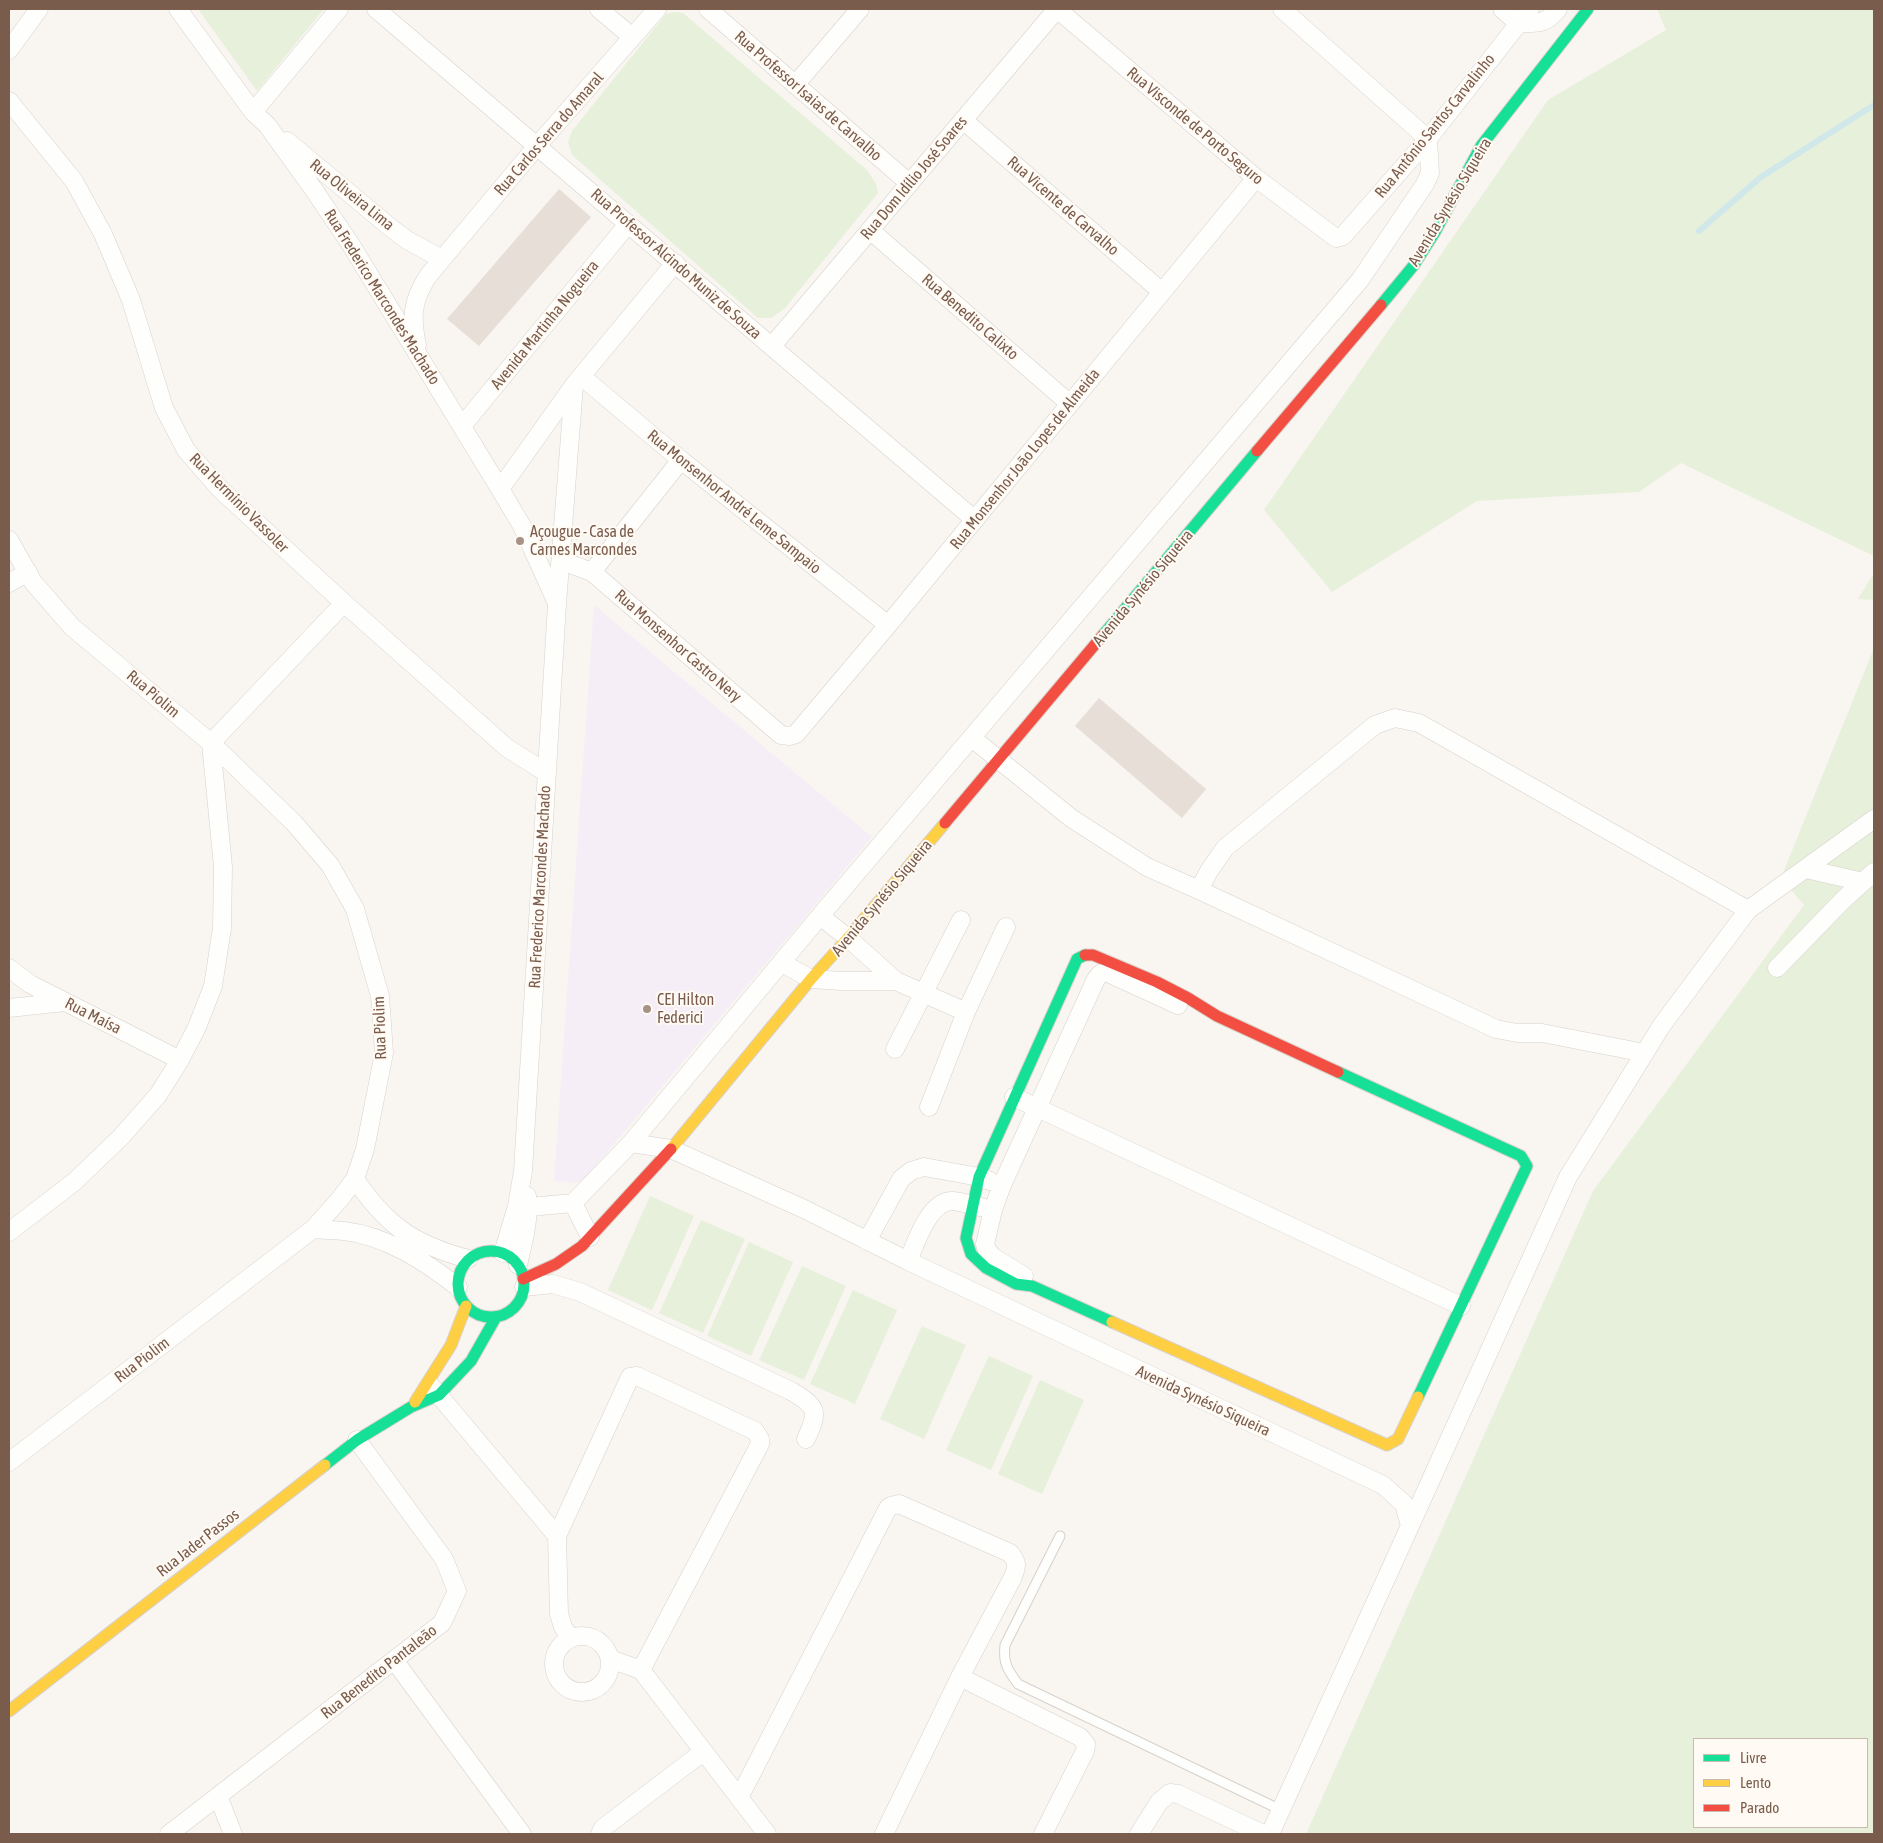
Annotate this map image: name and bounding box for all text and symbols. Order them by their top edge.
street label: Rua Professor Isaias de Carvalho [730,27,886,165]
street label: Rua Antônio Santos Carvalinho [1371,50,1499,202]
street label: Rua Visconde de Porto Seguro [1123,63,1267,189]
street label: Rua Carlos Serra do Amaral [490,68,608,200]
street label: Rua Dom Idílio José Soares [857,112,971,244]
street label: Avenida Synésio Siqueira [1404,135,1496,269]
street label: Rua Vicente de Carvalho [1003,152,1123,260]
street label: Rua Oliveira Lima [306,155,398,235]
street label: Rua Professor Alcindo Muniz de Souza [587,185,765,343]
street label: Rua Frederico Marcondes Machado [320,206,444,388]
street label: Avenida Martinha Nogueira [487,257,603,393]
street label: Rua Benedito Calixto [918,270,1022,364]
street label: Rua Monsenhor João Lopes de Almeida [946,365,1104,553]
street label: Rua Monsenhor André Leme Sampaio [643,426,825,578]
street label: Rua Hermínio Vassoler [185,449,293,557]
place label: Açougue - Casa de Carnes Marcondes [530,522,637,560]
street label: Avenida Synésio Siqueira [1089,526,1197,650]
marker: Açougue - Casa de Carnes Marcondes [514,535,526,547]
street label: Rua Monsenhor Castro Nery [611,586,745,706]
street label: Rua Piolim [122,666,184,722]
street label: Rua Frederico Marcondes Machado [525,785,555,989]
street label: Avenida Synésio Siqueira [828,836,936,960]
place label: CEI Hilton Federici [657,990,714,1028]
street label: Rua Maísa [62,994,124,1038]
street label: Rua Piolim [369,996,391,1060]
marker: CEI Hilton Federici [641,1003,653,1015]
street label: Rua Piolim [111,1333,173,1387]
street label: Avenida Synésio Siqueira [1133,1361,1273,1441]
street label: Rua Jader Passos [153,1505,243,1581]
street label: Rua Benedito Pantaleão [317,1621,441,1723]
legend [1693,1738,1868,1828]
text: Livre [1740,1749,1767,1766]
text: Lento [1740,1774,1771,1791]
text: Parado [1740,1799,1779,1816]

